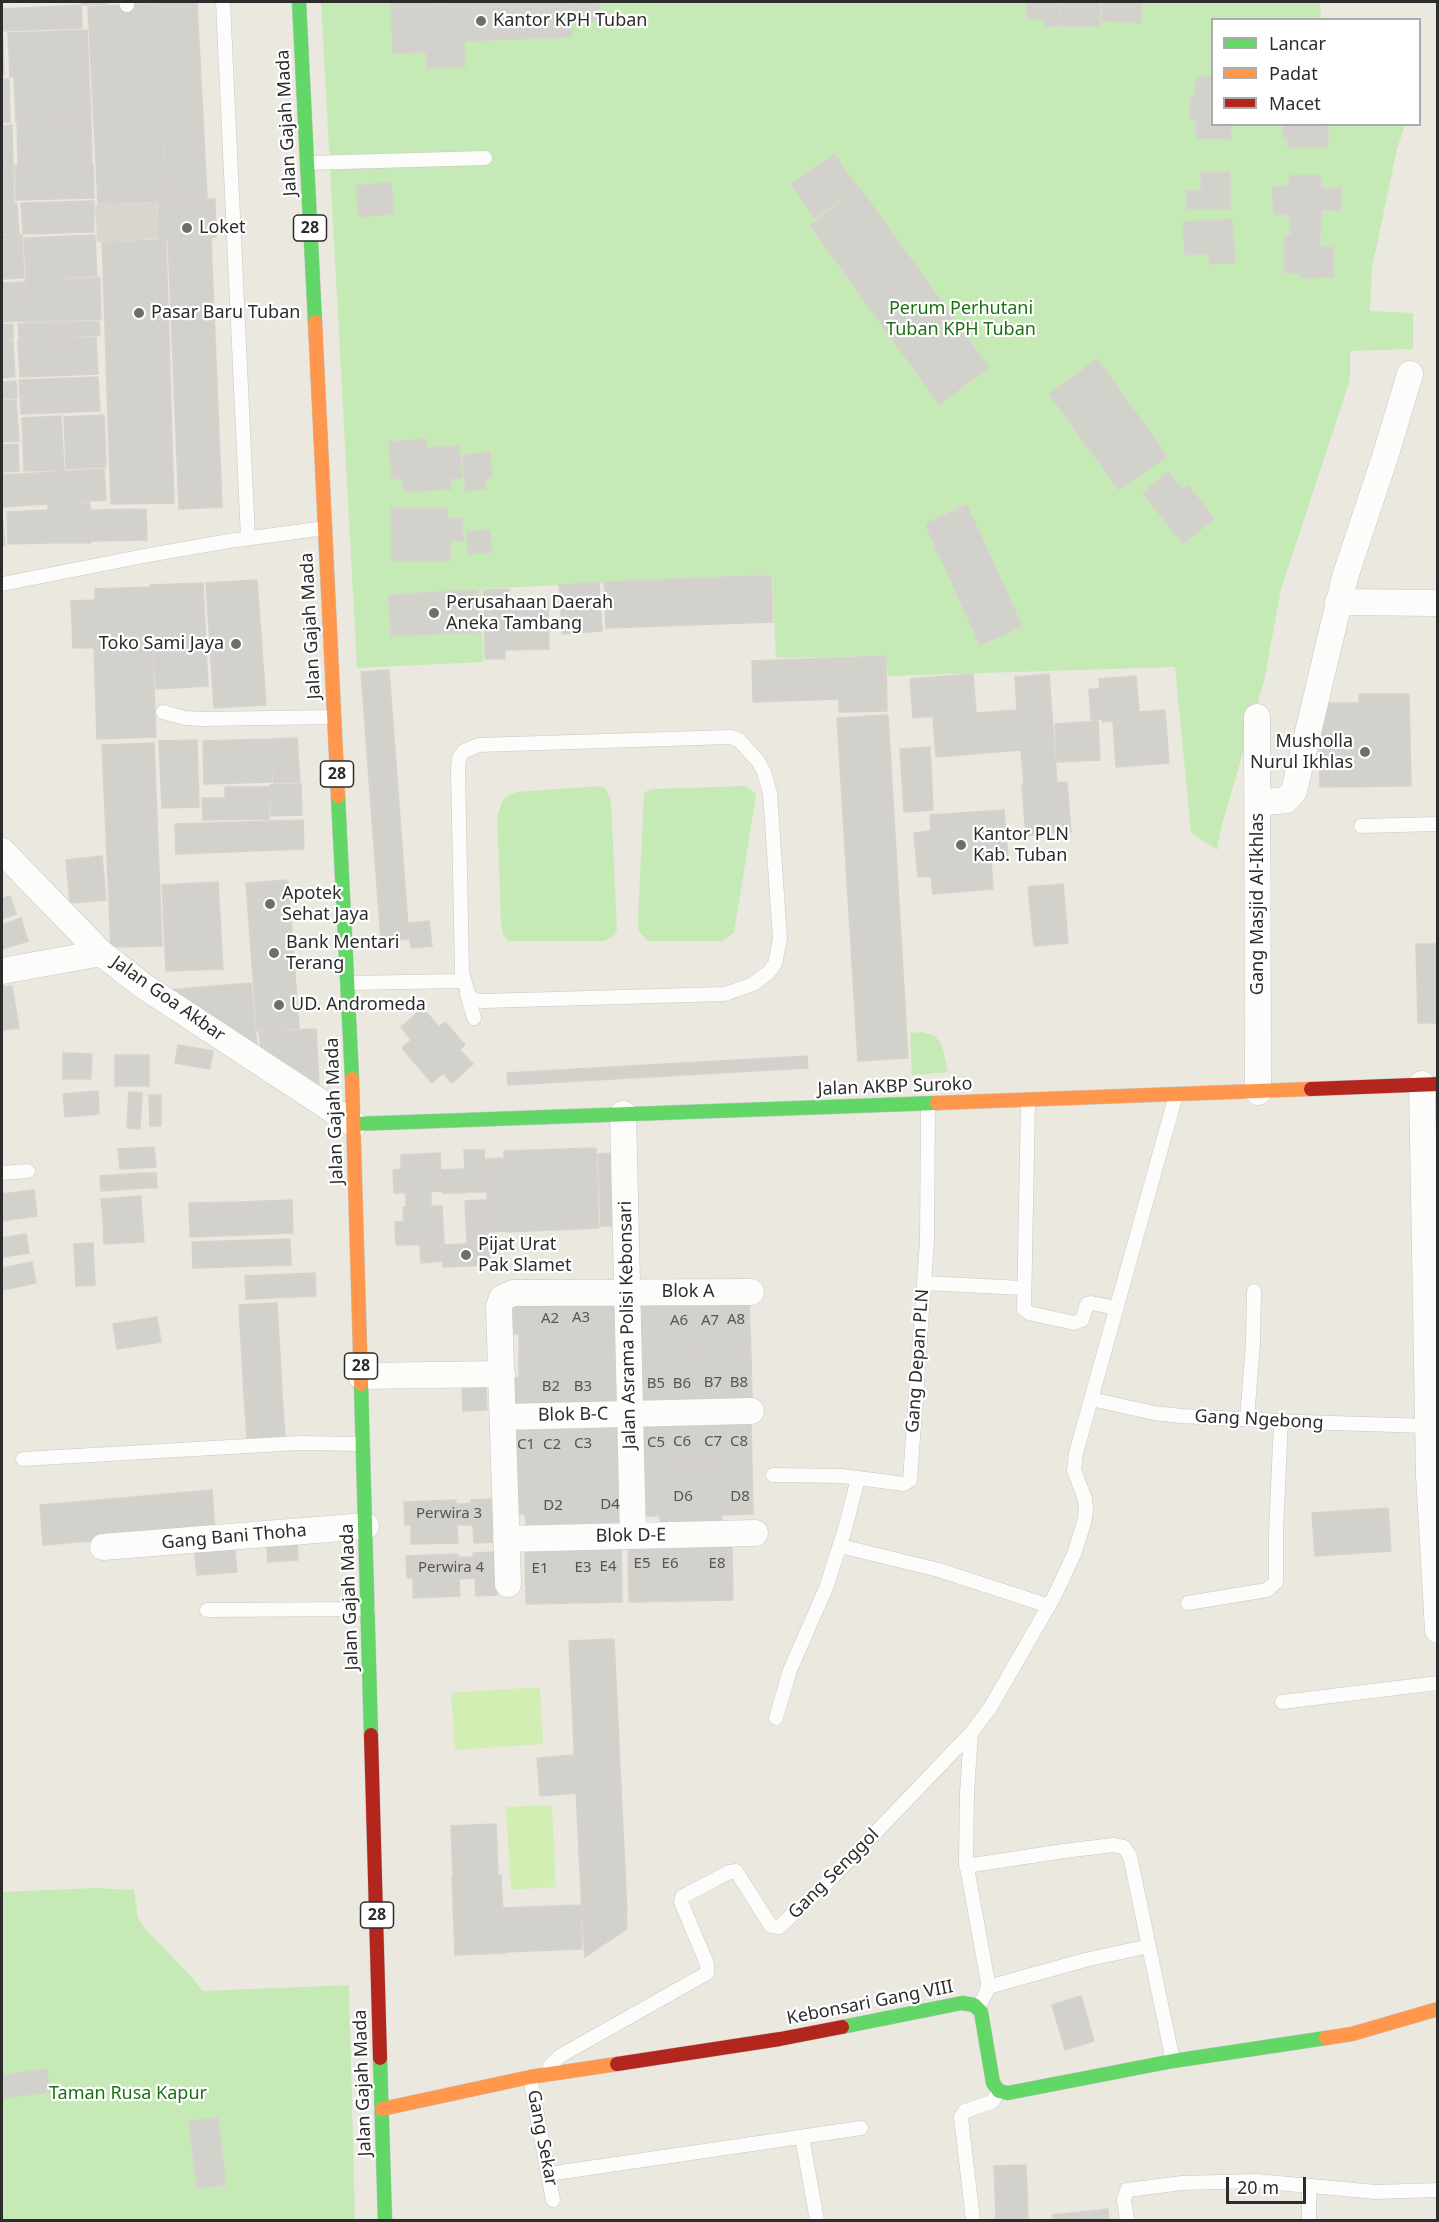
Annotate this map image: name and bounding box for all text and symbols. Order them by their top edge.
place label: Kantor KPH Tuban [493,10,647,32]
marker: Kantor KPH Tuban [474,14,488,28]
legend [1211,18,1421,126]
text: Lancar [1269,31,1326,55]
street label: Jalan Gajah Mada [272,49,302,197]
text: Padat [1269,61,1318,85]
text: Macet [1269,91,1321,115]
road number: 28 [294,215,326,241]
place label: Loket [199,217,246,239]
marker: Loket [180,221,194,235]
park label: Perum Perhutani Tuban KPH Tuban [886,298,1036,340]
place label: Pasar Baru Tuban [151,302,300,324]
marker: Pasar Baru Tuban [132,306,146,320]
street label: Jalan Gajah Mada [296,552,326,700]
place label: Perusahaan Daerah Aneka Tambang [446,592,613,634]
marker: Perusahaan Daerah Aneka Tambang [427,606,441,620]
place label: Toko Sami Jaya [99,633,224,655]
marker: Toko Sami Jaya [229,637,243,651]
place label: Musholla Nurul Ikhlas [1250,731,1353,774]
marker: Musholla Nurul Ikhlas [1358,745,1372,759]
road number: 28 [320,761,354,787]
street label: Gang Masjid Al-Ikhlas [1247,813,1269,995]
place label: Kantor PLN Kab. Tuban [973,824,1069,866]
marker: Kantor PLN Kab. Tuban [954,838,968,852]
place label: Apotek Sehat Jaya [282,883,369,926]
marker: Apotek Sehat Jaya [263,897,277,911]
place label: Bank Mentari Terang [286,932,399,974]
marker: Bank Mentari Terang [267,946,281,960]
street label: Jalan Goa Akbar [107,952,229,1046]
place label: UD. Andromeda [291,994,426,1016]
marker: UD. Andromeda [272,998,286,1012]
street label: Jalan Gajah Mada [322,1037,348,1185]
street label: Jalan AKBP Suroko [817,1074,973,1100]
street label: Jalan Asrama Polisi Kebonsari [615,1201,641,1449]
place label: Pijat Urat Pak Slamet [478,1234,571,1276]
marker: Pijat Urat Pak Slamet [459,1248,473,1262]
street label: Blok A [661,1281,715,1303]
street label: Gang Depan PLN [902,1288,934,1434]
house number: A3 [572,1309,590,1327]
house number: A2 [541,1310,559,1328]
house number: A8 [727,1311,745,1329]
house number: A6 [670,1312,688,1330]
house number: A7 [701,1312,719,1330]
road number: 28 [344,1353,378,1379]
house number: B7 [704,1374,722,1392]
house number: B8 [730,1374,748,1392]
house number: B5 [647,1375,665,1393]
house number: B6 [673,1375,691,1393]
house number: B2 [542,1378,560,1396]
house number: B3 [574,1378,592,1396]
street label: Blok B-C [538,1404,608,1426]
street label: Gang Ngebong [1194,1406,1324,1434]
house number: C6 [673,1433,691,1451]
house number: C7 [704,1433,722,1451]
house number: C8 [730,1433,748,1451]
house number: C5 [647,1434,665,1452]
house number: C3 [574,1435,592,1453]
house number: C1 [517,1436,535,1454]
house number: C2 [543,1436,561,1454]
house number: D6 [673,1488,693,1506]
house number: D8 [730,1488,750,1506]
house number: D4 [600,1496,620,1514]
house number: D2 [543,1497,563,1515]
house number: Perwira 3 [416,1505,482,1523]
street label: Gang Bani Thoha [161,1520,307,1554]
street label: Jalan Gajah Mada [337,1523,363,1671]
street label: Blok D-E [596,1525,666,1547]
house number: E5 [634,1555,650,1573]
house number: E6 [662,1555,678,1573]
house number: E8 [709,1555,725,1573]
house number: E4 [600,1558,616,1576]
house number: Perwira 4 [418,1559,484,1577]
house number: E3 [575,1559,591,1577]
house number: E1 [532,1560,548,1578]
street label: Gang Senggol [784,1824,884,1924]
road number: 28 [360,1902,394,1928]
street label: Kebonsari Gang VIII [785,1976,955,2030]
street label: Jalan Gajah Mada [350,2009,376,2157]
park label: Taman Rusa Kapur [49,2083,207,2105]
street label: Gang Sekar [522,2088,562,2188]
scale bar [1229,2165,1308,2203]
text: 20 m [1237,2175,1279,2199]

